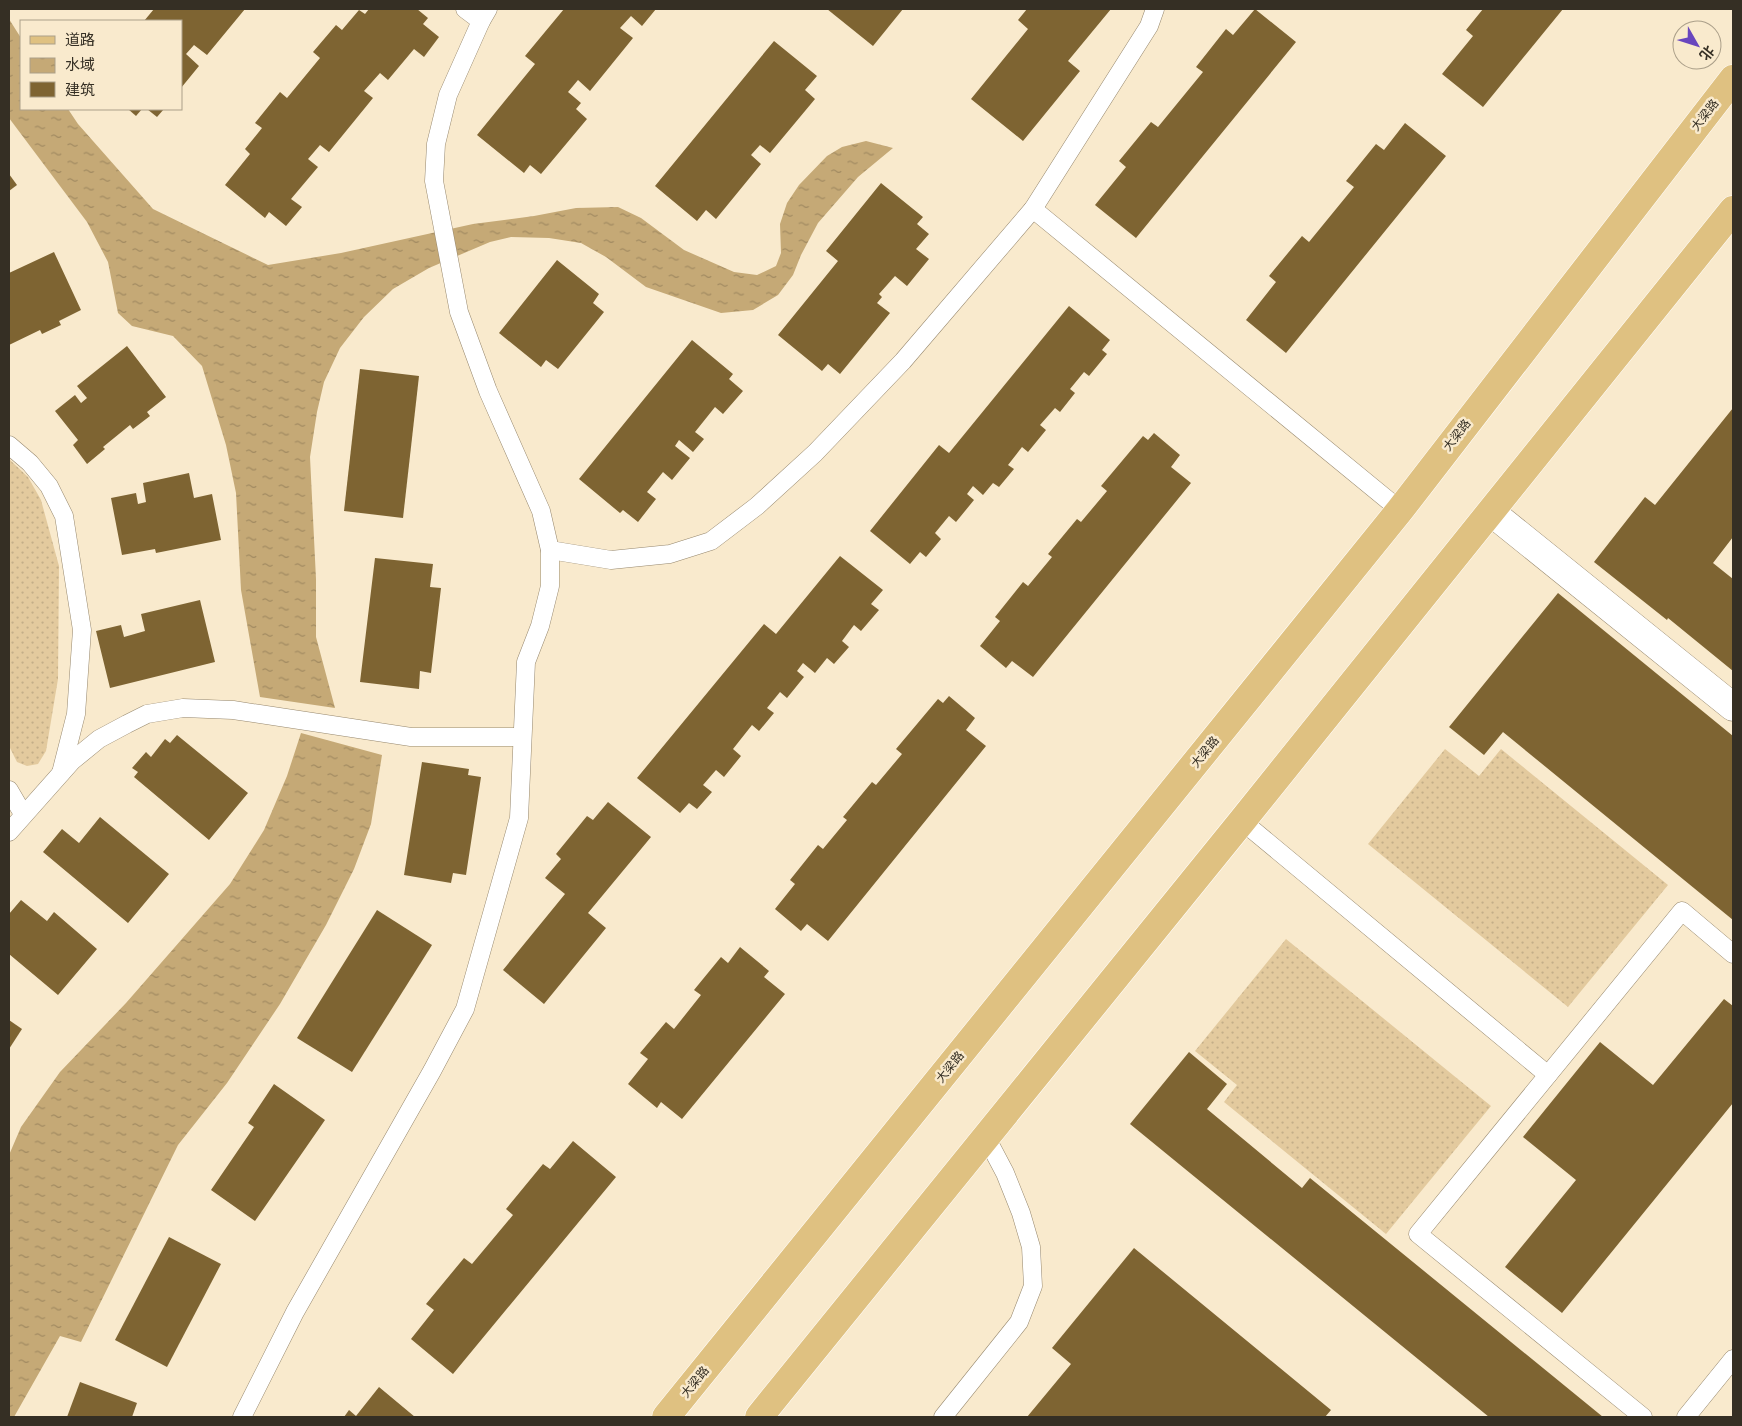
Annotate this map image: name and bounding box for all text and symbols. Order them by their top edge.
legend [20,20,182,110]
north arrow [1672,20,1722,70]
text: 道路 [65,30,95,48]
text: 北 [1696,43,1719,64]
text: 水域 [65,55,95,73]
text: 建筑 [65,80,95,98]
street label: 大梁路 [1688,96,1722,133]
street label: 大梁路 [1440,416,1474,453]
street label: 大梁路 [1187,733,1222,770]
street label: 大梁路 [932,1048,967,1085]
street label: 大梁路 [677,1363,712,1400]

